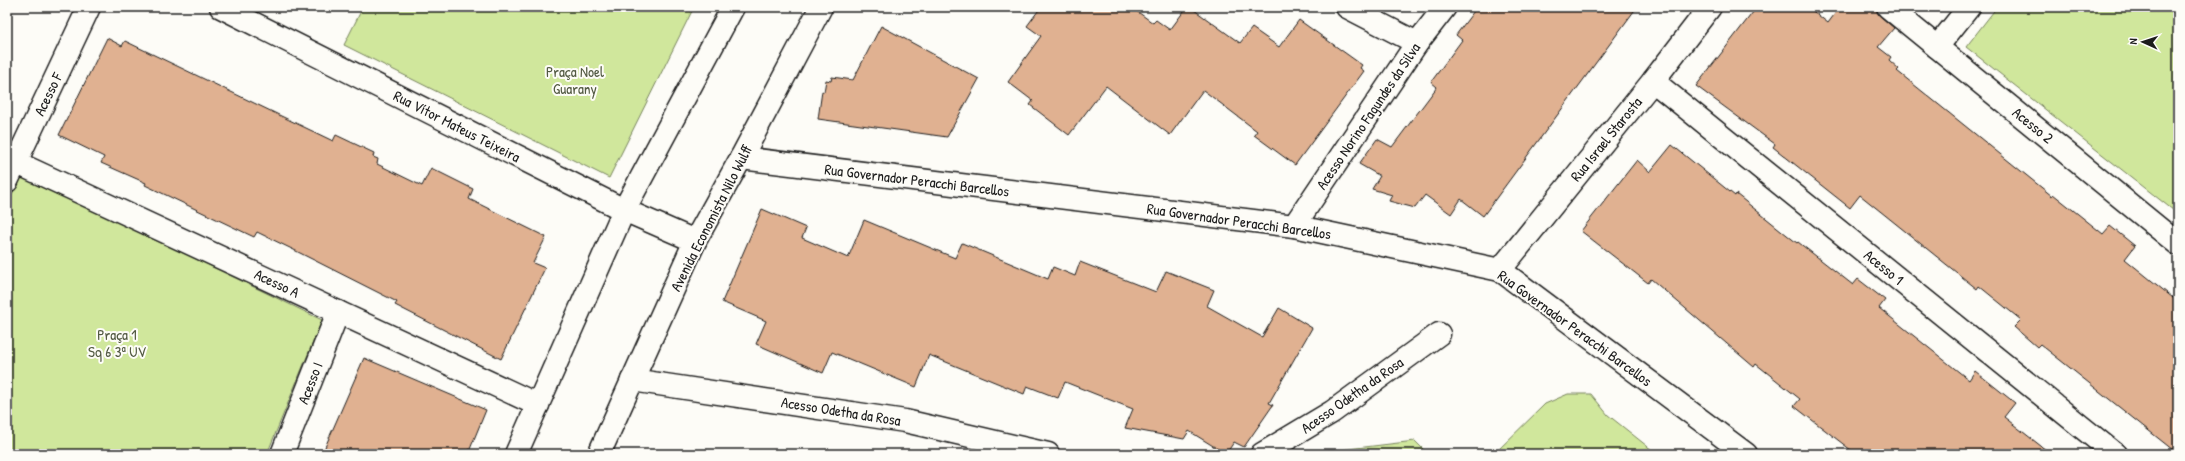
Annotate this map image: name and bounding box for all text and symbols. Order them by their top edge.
north arrow [2123,22,2163,62]
street label: Acesso Norino Fagundes da Silva [1311,38,1425,194]
text: N [2126,38,2140,45]
park label: Praça Noel Guarany [546,61,604,99]
street label: Acesso F [29,68,68,119]
street label: Rua Vítor Mateus Teixeira [390,85,524,167]
street label: Rua Israel Starosta [1565,92,1647,186]
street label: Acesso 2 [2008,102,2058,148]
street label: Avenida Economista Nilo Wulff [665,141,757,295]
street label: Rua Governador Peracchi Barcellos [823,158,1011,202]
street label: Rua Governador Peracchi Barcellos [1146,198,1333,244]
street label: Acesso 1 [1860,244,1908,290]
street label: Acesso A [251,263,304,303]
street label: Rua Governador Peracchi Barcellos [1494,265,1657,391]
park label: Praça 1 Sq 6 3ª UV [88,324,147,362]
street label: Acesso Odetha da Rosa [1297,352,1408,438]
street label: Acesso I [292,359,328,407]
street label: Acesso Odetha da Rosa [780,391,902,431]

